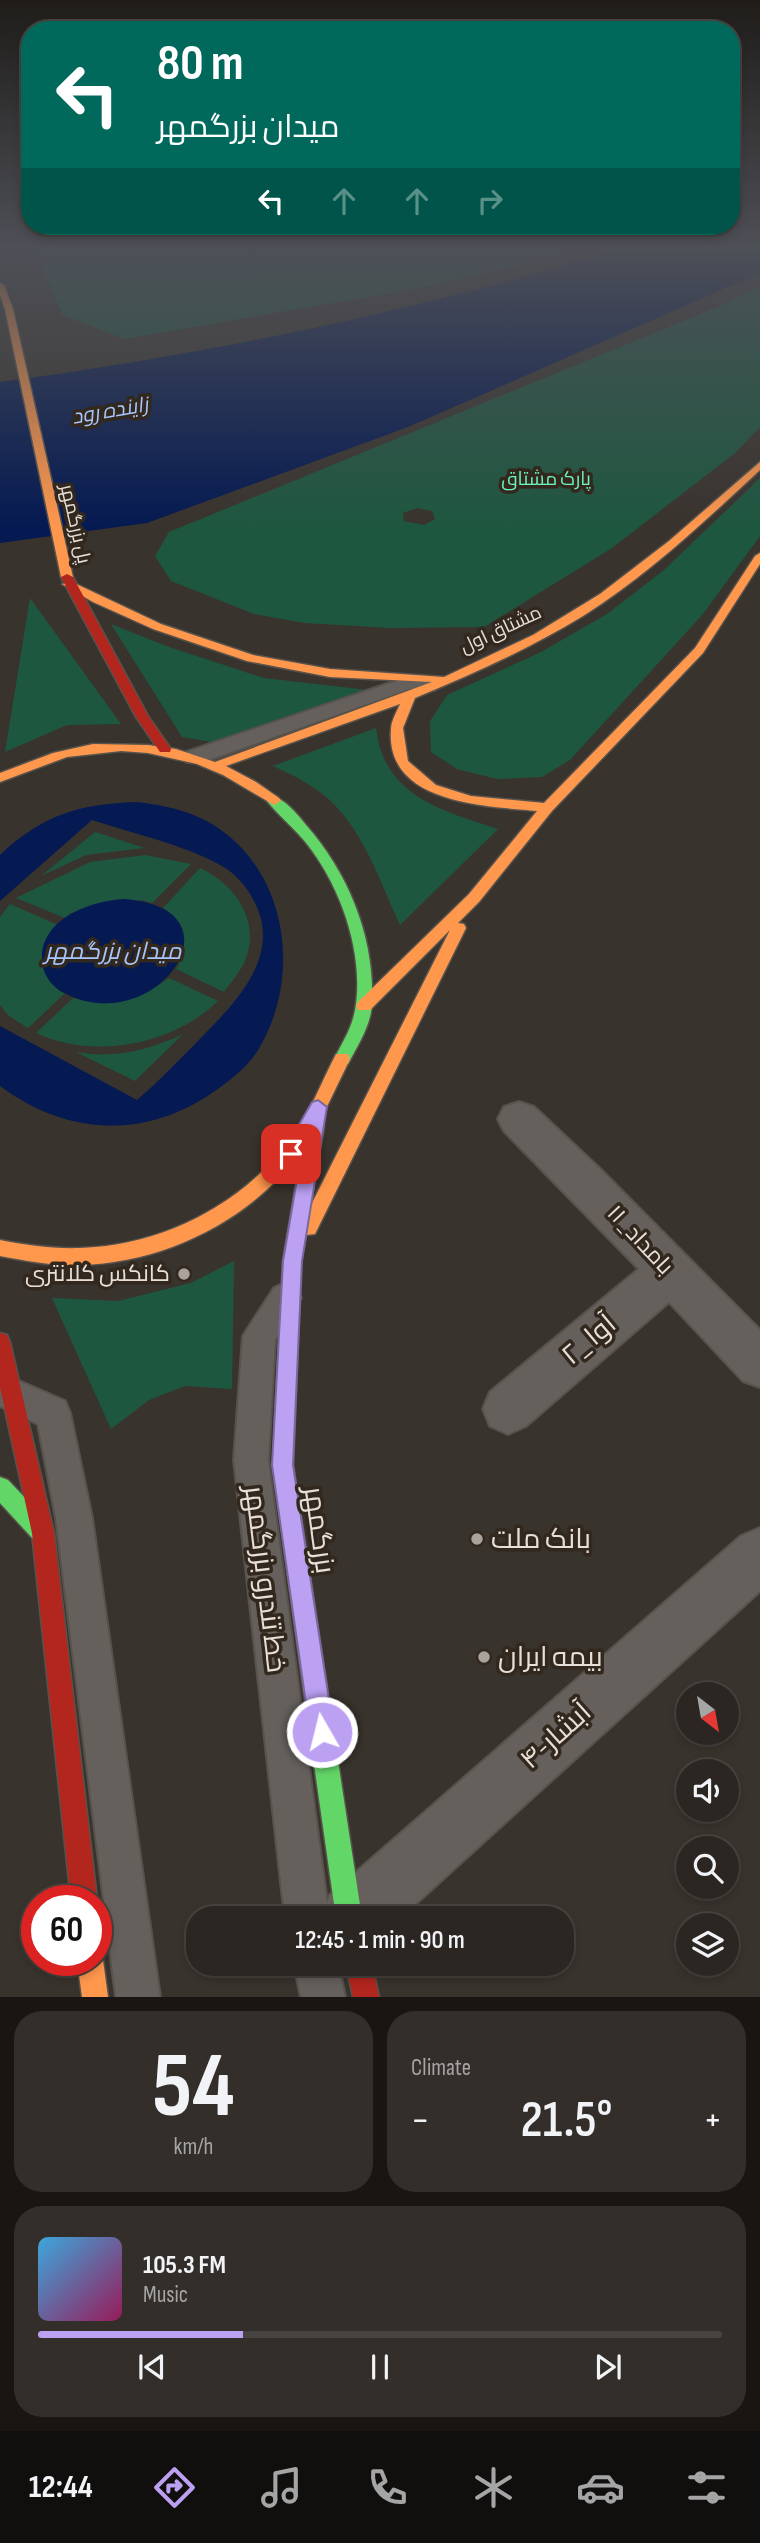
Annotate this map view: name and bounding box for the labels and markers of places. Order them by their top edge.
pin [261,1124,321,1184]
place label: کانکس کلانتری [25,1260,170,1288]
marker: کانکس کلانتری [176,1266,192,1282]
place label: بانک ملت [491,1523,591,1556]
marker: بانک ملت [469,1531,485,1547]
place label: بیمه ایران [498,1641,603,1674]
marker: بیمه ایران [476,1649,492,1665]

